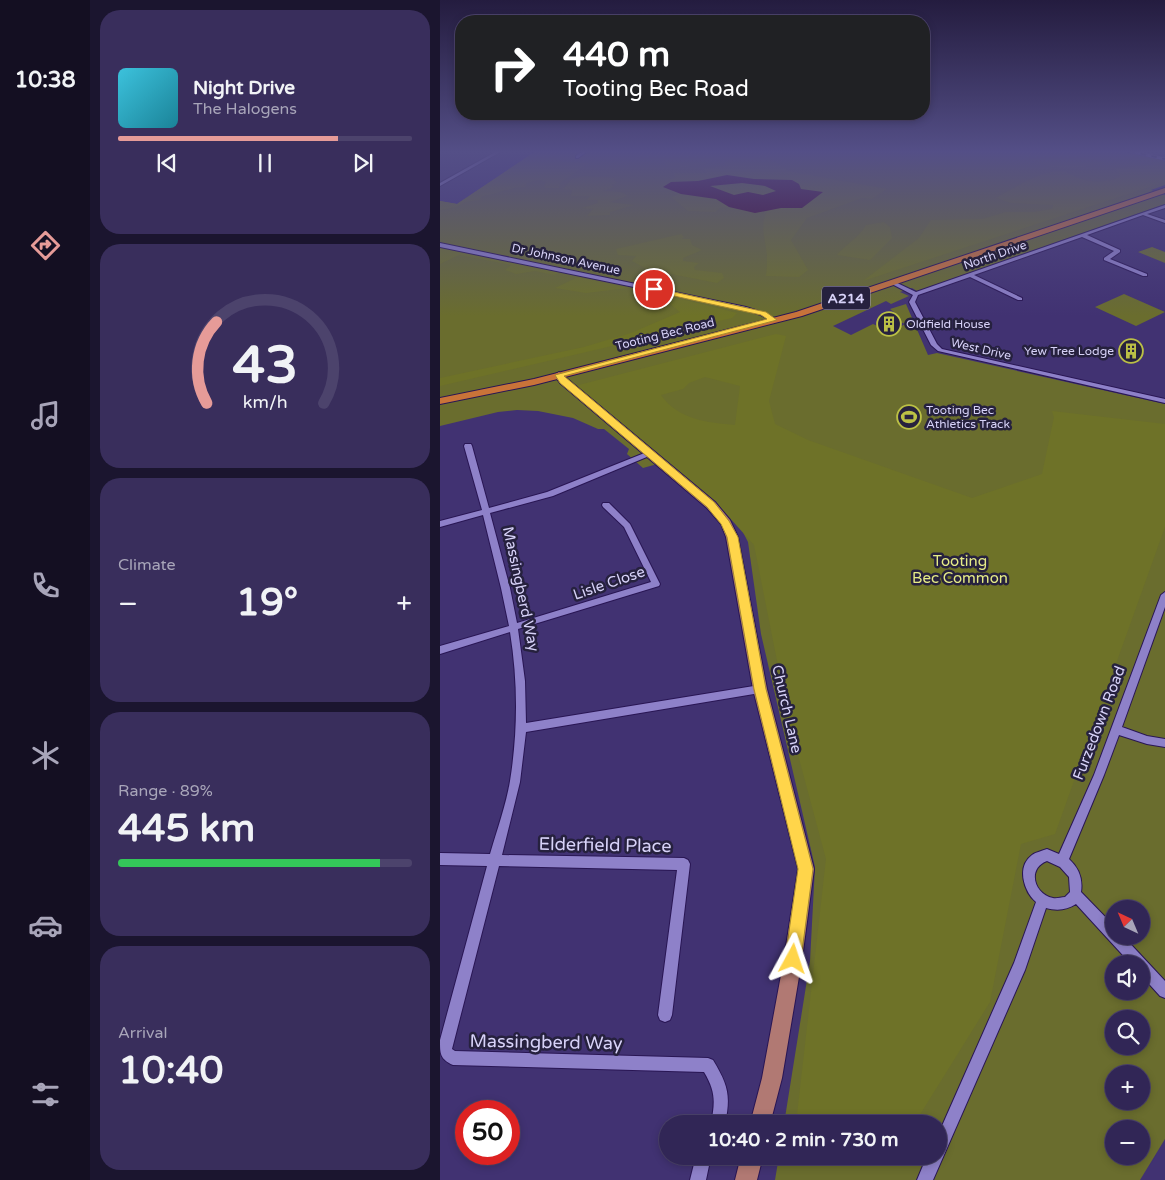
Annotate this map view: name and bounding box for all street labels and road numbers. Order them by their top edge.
street label: North Drive [962,238,1029,272]
street label: Dr Johnson Avenue [510,241,622,277]
road number: A214 [822,286,870,310]
street label: Tooting Bec Road [614,315,716,353]
street label: West Drive [950,335,1013,363]
street label: Massingberd Way [499,525,543,653]
street label: Lisle Close [571,562,647,604]
street label: Church Lane [768,663,806,755]
street label: Furzedown Road [1069,664,1129,782]
street label: Elderfield Place [538,833,672,857]
street label: Massingberd Way [469,1030,623,1054]

